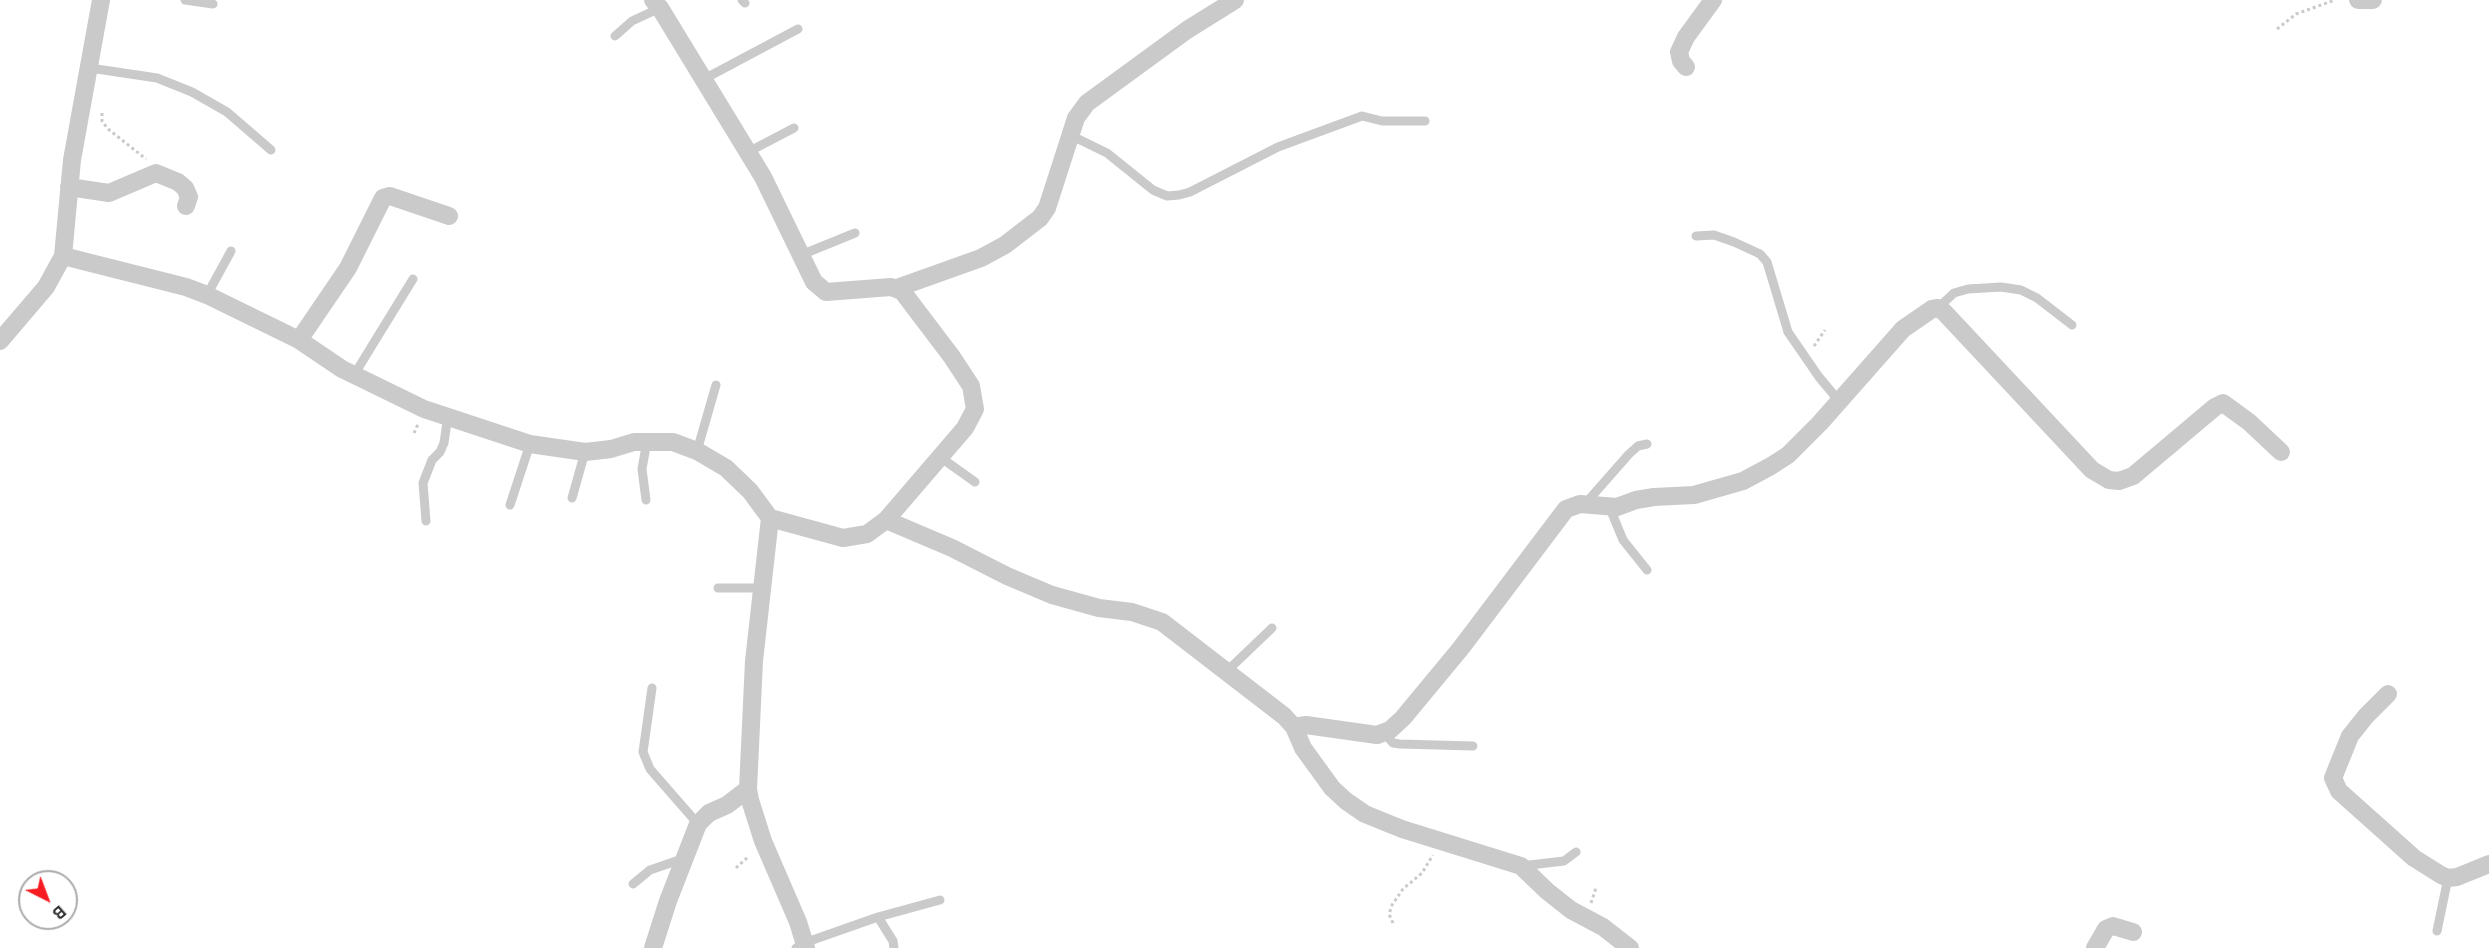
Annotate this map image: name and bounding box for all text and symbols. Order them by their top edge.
north arrow [18,870,78,930]
text: B [49,902,69,923]

